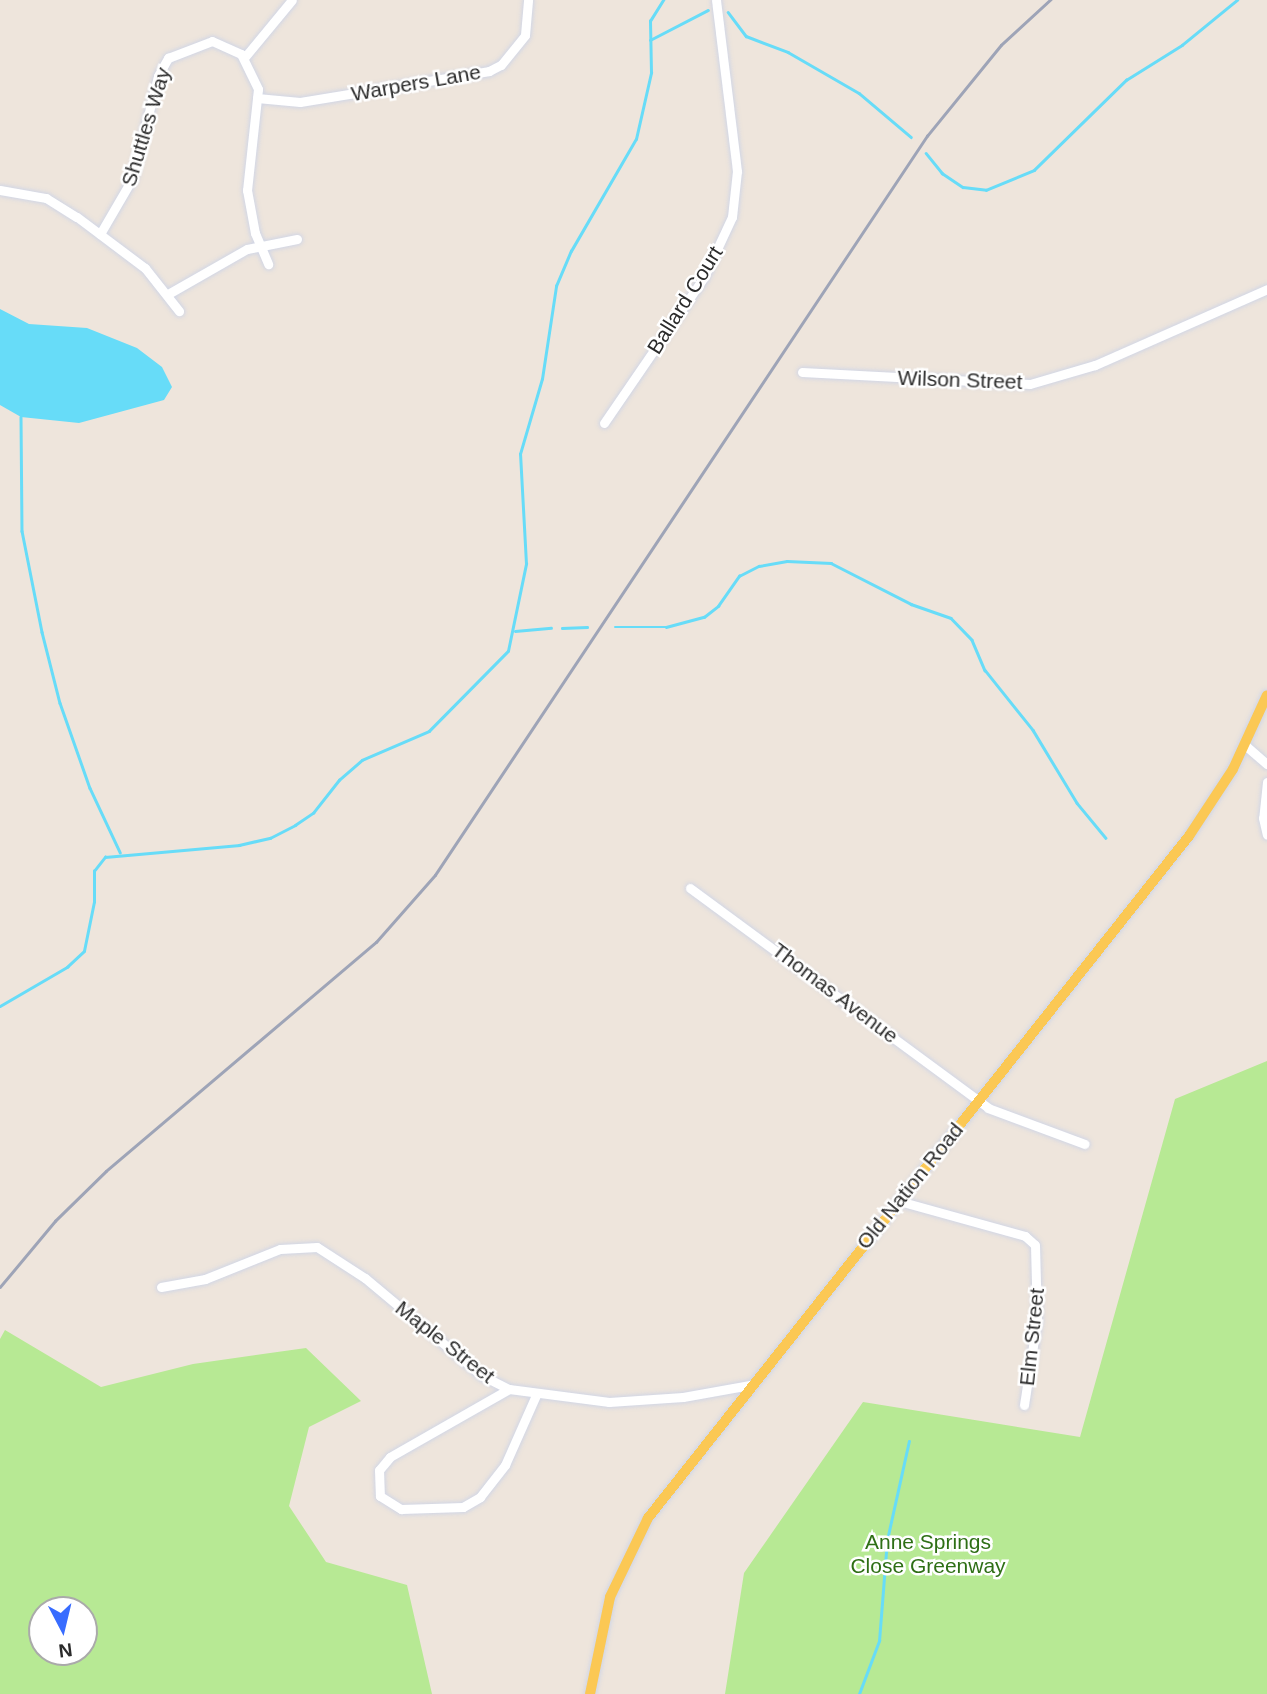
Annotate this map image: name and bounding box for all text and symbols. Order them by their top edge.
street label: Warpers Lane [349,59,483,107]
street label: Shuttles Way [116,65,176,189]
street label: Ballard Court [642,241,728,359]
street label: Wilson Street [897,365,1023,395]
street label: Thomas Avenue [767,937,903,1049]
street label: Old Nation Road [851,1118,969,1254]
street label: Elm Street [1014,1287,1050,1387]
street label: Maple Street [390,1295,500,1389]
park label: Anne Springs Close Greenway [850,1529,1006,1579]
north arrow [28,1596,98,1666]
text: N [57,1639,73,1662]

